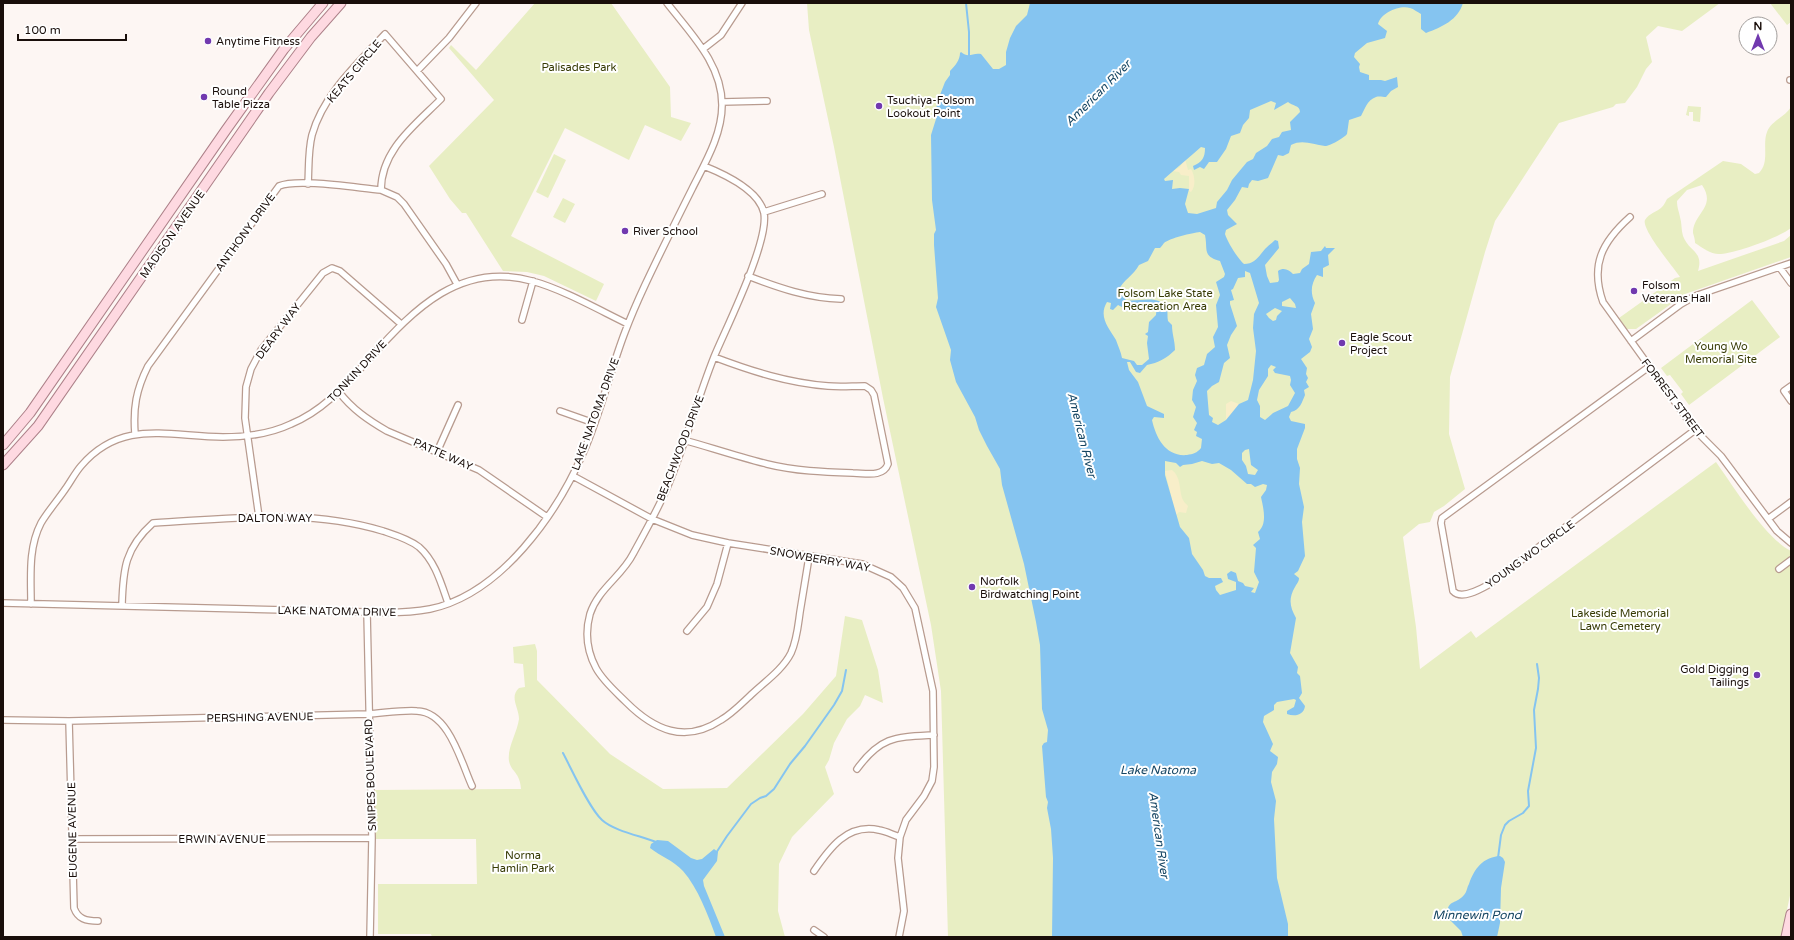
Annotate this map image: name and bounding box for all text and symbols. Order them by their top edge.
scale bar [18,16,126,42]
north arrow [1738,16,1778,56]
text: N [1754,20,1762,33]
text: 100 m [24,23,61,37]
place label: Anytime Fitness [216,35,300,48]
marker: Anytime Fitness [203,36,213,46]
street label: KEATS CIRCLE [324,37,384,105]
water label: American River [1062,56,1135,129]
park label: Palisades Park [541,61,617,74]
place label: Round Table Pizza [212,85,270,111]
marker: Round Table Pizza [199,92,209,102]
place label: Tsuchiya-Folsom Lookout Point [887,94,974,120]
marker: Tsuchiya-Folsom Lookout Point [874,101,884,111]
street label: MADISON AVENUE [137,188,208,281]
street label: ANTHONY DRIVE [213,191,278,274]
place label: River School [633,225,698,238]
marker: River School [620,226,630,236]
place label: Folsom Veterans Hall [1642,279,1711,305]
marker: Folsom Veterans Hall [1629,286,1639,296]
park label: Folsom Lake State Recreation Area [1117,287,1213,313]
street label: DEARY WAY [253,301,304,362]
place label: Eagle Scout Project [1350,331,1412,357]
street label: TONKIN DRIVE [325,338,389,405]
marker: Eagle Scout Project [1337,338,1347,348]
park label: Young Wo Memorial Site [1685,340,1757,366]
street label: LAKE NATOMA DRIVE [569,356,622,472]
street label: FORREST STREET [1639,356,1707,441]
water label: American River [1065,391,1100,480]
street label: BEACHWOOD DRIVE [654,393,707,503]
street label: PATTE WAY [411,436,474,473]
street label: DALTON WAY [238,512,312,525]
street label: YOUNG WO CIRCLE [1483,518,1577,591]
street label: SNOWBERRY WAY [769,544,871,575]
place label: Norfolk Birdwatching Point [980,575,1079,601]
marker: Norfolk Birdwatching Point [967,582,977,592]
street label: LAKE NATOMA DRIVE [277,604,397,619]
park label: Lakeside Memorial Lawn Cemetery [1571,607,1669,633]
place label: Gold Digging Tailings [1680,663,1749,689]
marker: Gold Digging Tailings [1752,670,1762,680]
street label: PERSHING AVENUE [206,710,314,725]
street label: SNIPES BOULEVARD [362,719,379,831]
water label: Lake Natoma [1120,763,1196,777]
street label: EUGENE AVENUE [65,782,80,878]
water label: American River [1146,791,1172,880]
street label: ERWIN AVENUE [178,833,266,846]
park label: Norma Hamlin Park [491,849,555,875]
water label: Minnewin Pond [1433,908,1523,922]

